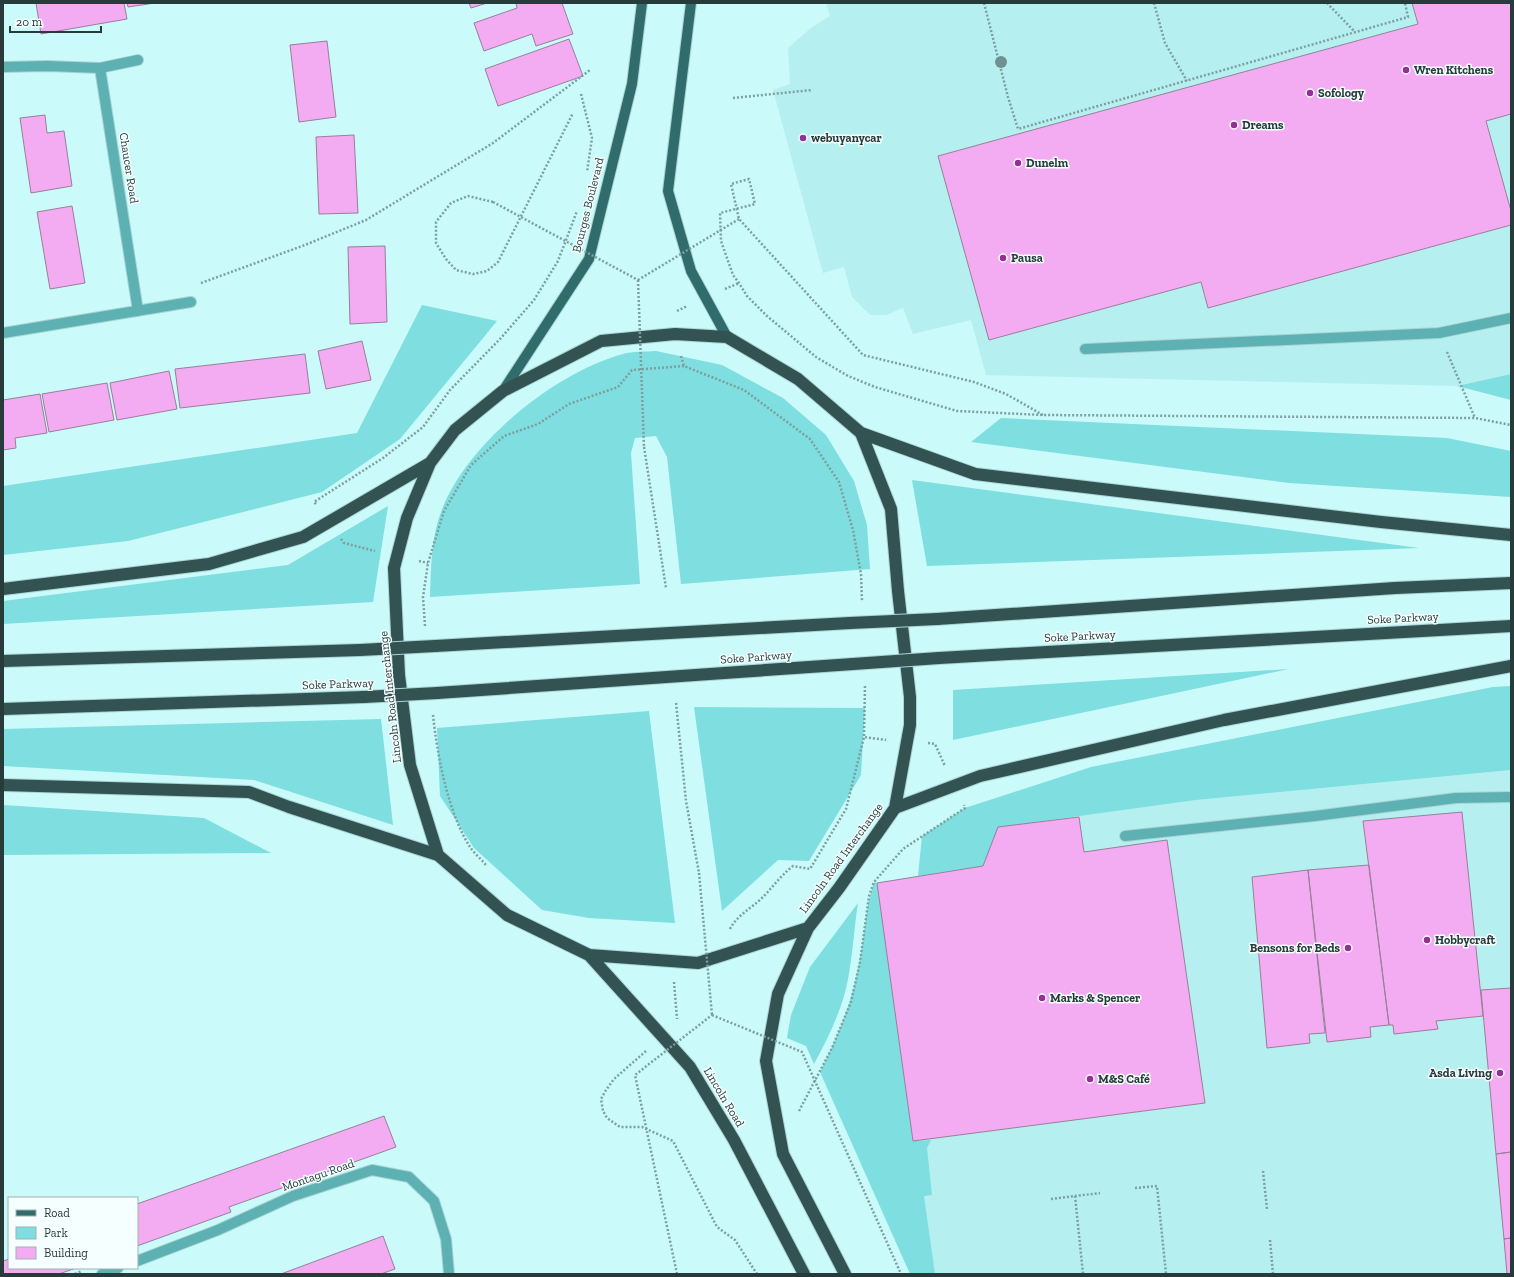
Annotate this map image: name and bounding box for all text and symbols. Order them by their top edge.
scale bar [10,8,101,34]
text: 20 m [16,15,43,29]
place label: Wren Kitchens [1414,63,1494,77]
marker: Wren Kitchens [1401,65,1411,75]
place label: Sofology [1318,86,1365,100]
marker: Sofology [1305,88,1315,98]
place label: Dreams [1242,118,1284,132]
marker: Dreams [1229,120,1239,130]
place label: webuyanycar [811,131,882,145]
street label: Chaucer Road [116,132,142,205]
marker: webuyanycar [798,133,808,143]
street label: Bourges Boulevard [569,156,607,254]
place label: Dunelm [1026,156,1069,170]
marker: Dunelm [1013,158,1023,168]
place label: Pausa [1011,251,1043,265]
marker: Pausa [998,253,1008,263]
street label: Soke Parkway [1367,609,1440,627]
street label: Soke Parkway [1044,627,1117,645]
street label: Lincoln Road Interchange [376,630,404,764]
street label: Soke Parkway [720,647,793,666]
street label: Soke Parkway [302,676,375,692]
street label: Lincoln Road Interchange [796,800,886,916]
place label: Hobbycraft [1435,933,1496,947]
marker: Hobbycraft [1422,935,1432,945]
place label: Bensons for Beds [1250,941,1340,955]
marker: Bensons for Beds [1343,943,1353,953]
place label: Marks & Spencer [1050,991,1141,1005]
marker: Marks & Spencer [1037,993,1047,1003]
street label: Lincoln Road [701,1065,747,1130]
place label: Asda Living [1429,1066,1492,1080]
marker: Asda Living [1495,1068,1505,1078]
place label: M&S Café [1098,1072,1150,1086]
marker: M&S Café [1085,1074,1095,1084]
street label: Montagu Road [280,1156,356,1194]
legend [8,1197,138,1269]
text: Road [44,1206,70,1220]
text: Park [44,1226,69,1240]
text: Building [44,1246,88,1260]

